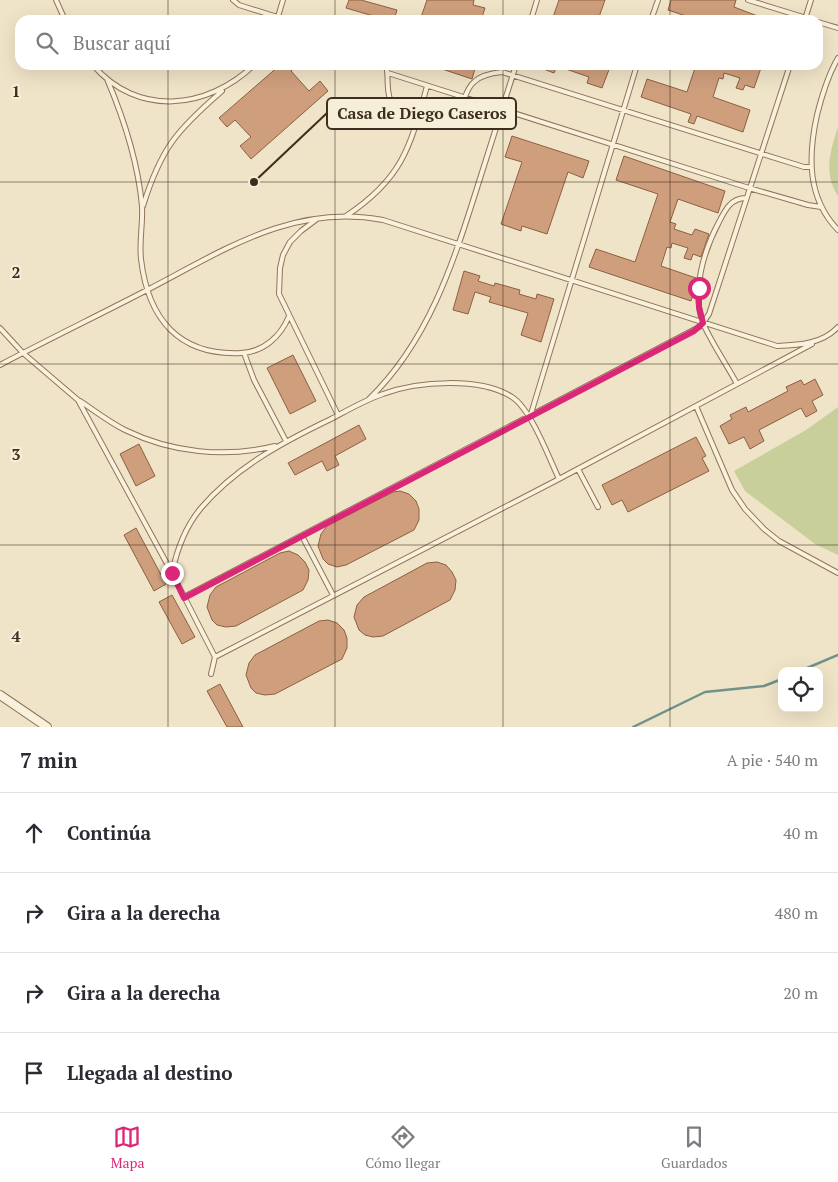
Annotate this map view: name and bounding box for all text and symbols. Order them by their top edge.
search box [15,15,823,70]
icon: search [33,29,61,57]
text: Buscar aquí [73,30,171,55]
text: 1 [11,80,21,102]
callout: Casa de Diego Caseros [327,98,516,129]
text: Casa de Diego Caseros [337,102,507,124]
text: 2 [11,261,21,283]
route start [688,277,711,300]
text: 3 [11,443,21,465]
route end [161,562,184,585]
text: 4 [11,625,21,647]
map controls [778,667,823,712]
button: locate [778,667,823,712]
text: 7 min [20,746,77,774]
text: A pie · 540 m [727,749,818,771]
icon: ahead [20,819,48,847]
text: Continúa [67,820,151,845]
text: 40 m [783,822,818,844]
icon: right [20,899,48,927]
text: Gira a la derecha [67,900,220,925]
text: 480 m [775,902,818,924]
icon: right [20,979,48,1007]
text: Gira a la derecha [67,980,220,1005]
text: 20 m [783,982,818,1004]
icon: arrive [20,1059,48,1087]
text: Llegada al destino [67,1060,233,1085]
tab: Mapa [110,1123,145,1172]
tab: Cómo llegar [365,1123,440,1172]
tab: Guardados [661,1123,728,1172]

